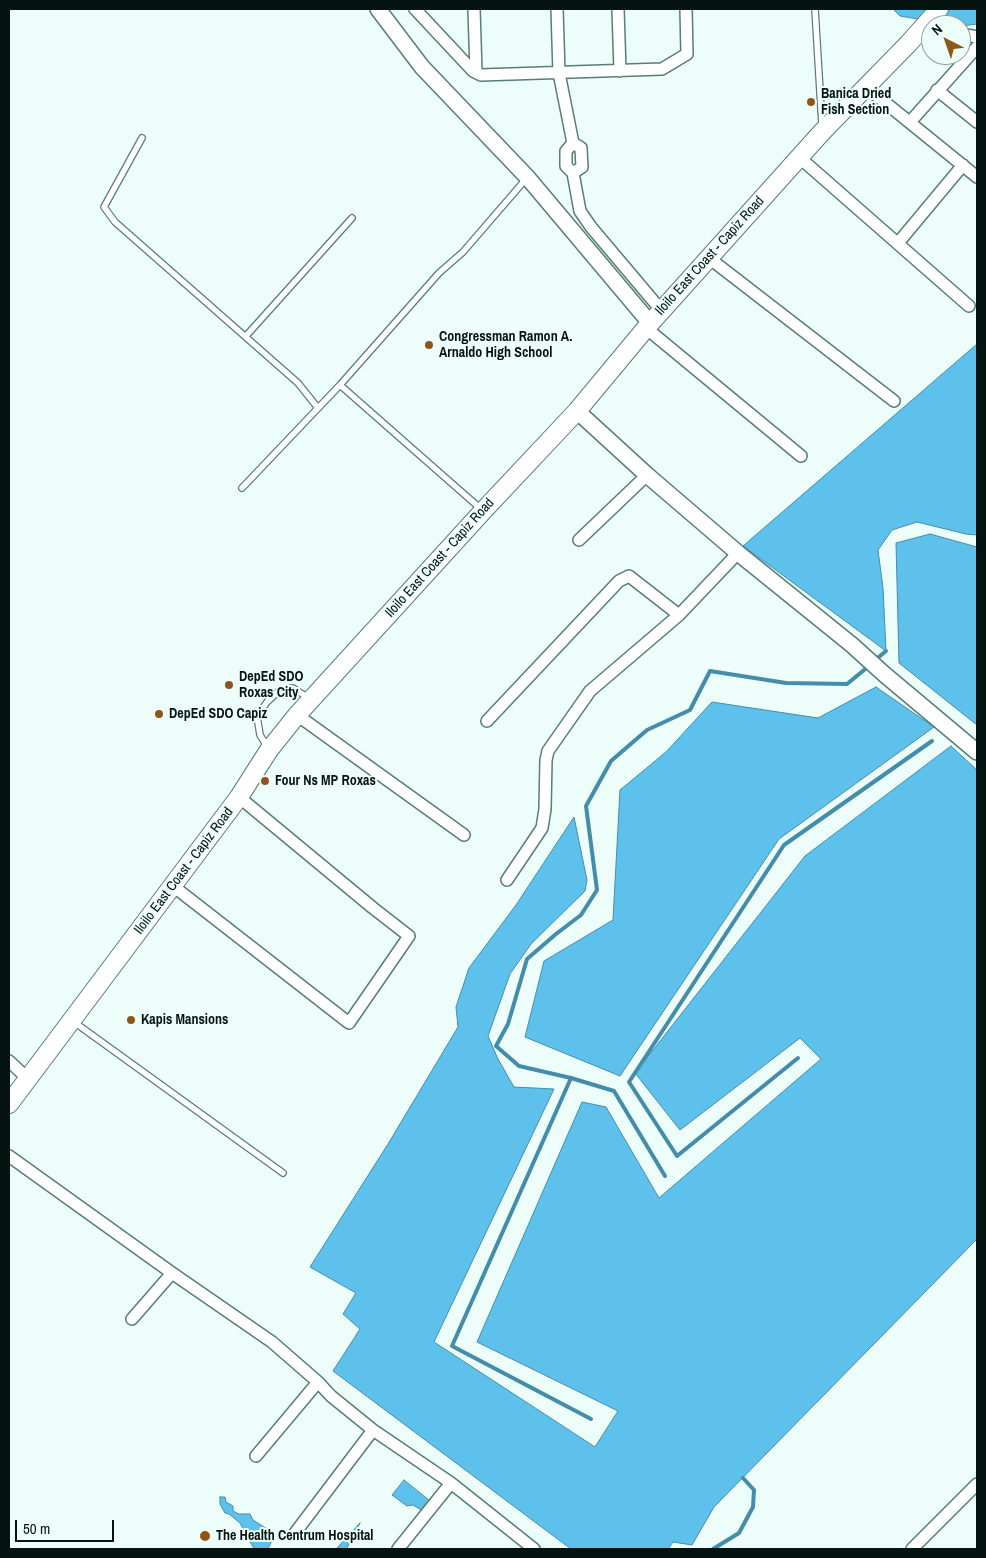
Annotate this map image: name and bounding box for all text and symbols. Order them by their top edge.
north arrow [921,15,971,65]
text: N [928,20,946,39]
place label: Banica Dried Fish Section [821,86,891,118]
marker: Banica Dried Fish Section [805,96,817,108]
street label: Iloilo East Coast - Capiz Road [652,193,768,319]
place label: Congressman Ramon A. Arnaldo High School [439,329,572,362]
marker: Congressman Ramon A. Arnaldo High School [423,339,435,351]
street label: Iloilo East Coast - Capiz Road [382,495,498,621]
place label: DepEd SDO Roxas City [239,669,303,702]
marker: DepEd SDO Roxas City [223,679,235,691]
place label: DepEd SDO Capiz [169,706,267,722]
marker: DepEd SDO Capiz [153,708,165,720]
place label: Four Ns MP Roxas [275,773,376,789]
marker: Four Ns MP Roxas [259,775,271,787]
street label: Iloilo East Coast - Capiz Road [131,804,237,938]
place label: Kapis Mansions [141,1012,228,1028]
marker: Kapis Mansions [125,1014,137,1026]
scale bar [18,1510,116,1542]
text: 50 m [23,1518,50,1539]
place label: The Health Centrum Hospital [216,1528,374,1544]
marker: The Health Centrum Hospital [198,1529,212,1543]

